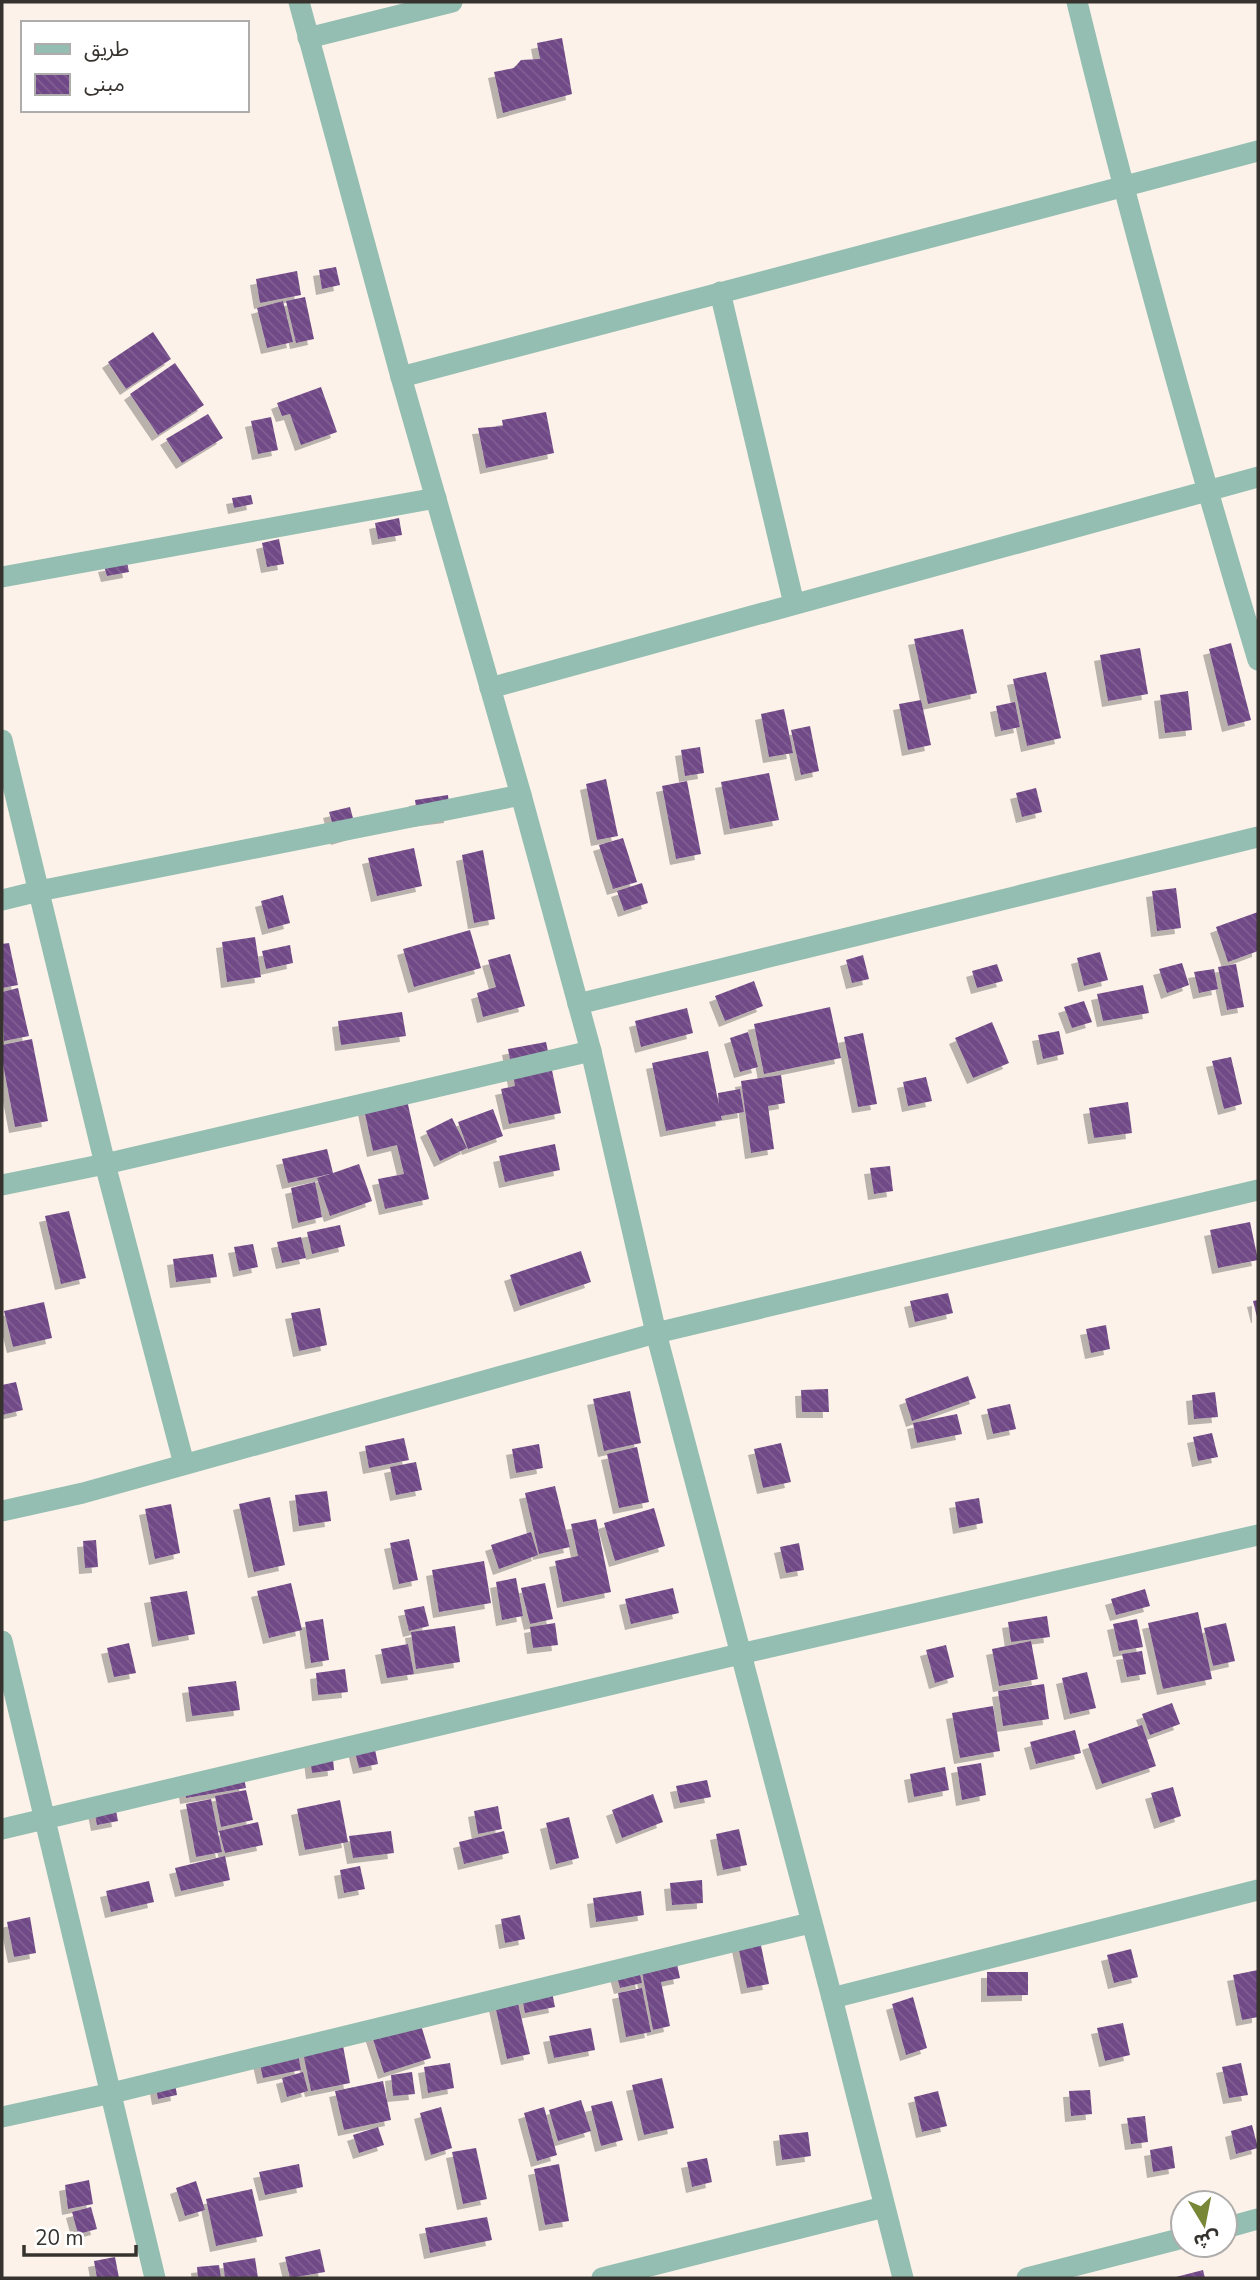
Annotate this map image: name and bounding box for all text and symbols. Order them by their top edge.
legend [21,21,248,112]
text: طريق [84,35,129,63]
text: مبنى [84,70,125,98]
north arrow [1169,2189,1239,2259]
scale bar [24,2214,136,2258]
text: 20 m [35,2224,84,2252]
text: ش [1192,2225,1222,2255]

